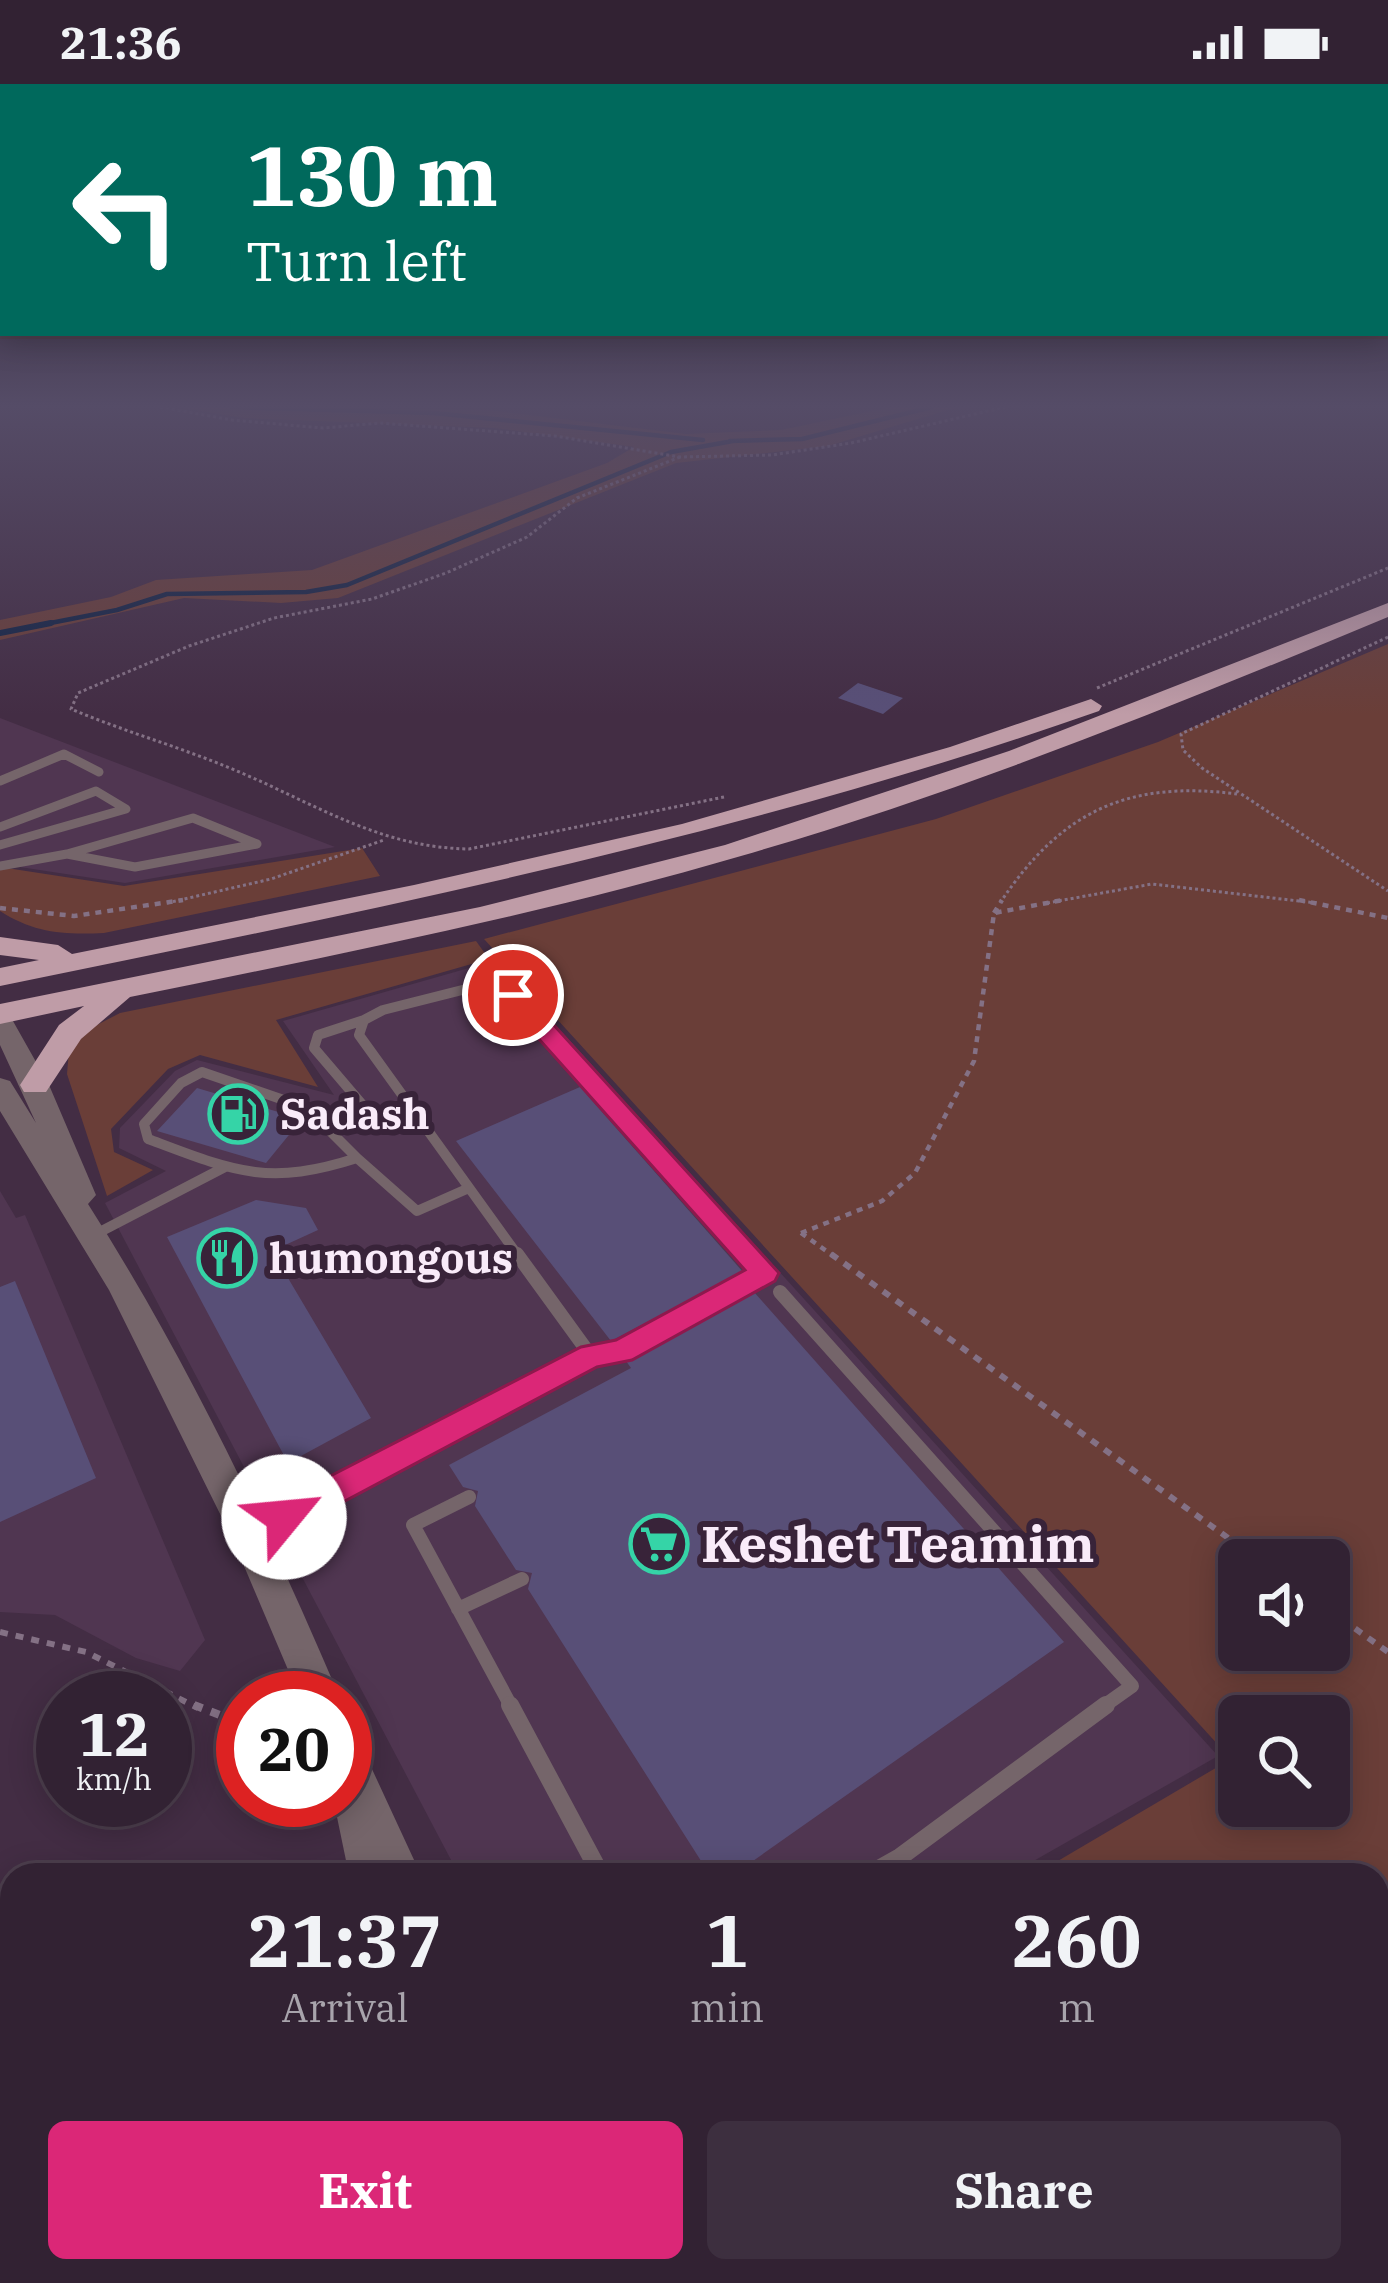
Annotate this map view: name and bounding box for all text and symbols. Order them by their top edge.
text: 21:36 [60,13,182,71]
text: 130 m [246,120,498,229]
icon: left [48,132,204,288]
text: Turn left [246,226,467,296]
pin [462,944,564,1046]
icon: arrive [480,962,546,1028]
fuel station icon: Sadash [207,1083,269,1145]
place label: Sadash [280,1086,430,1141]
restaurant icon: humongous [196,1227,258,1289]
place label: humongous [269,1230,513,1285]
position arrow [221,1454,347,1580]
place label: Keshet Teamim [701,1510,1095,1576]
supermarket icon: Keshet Teamim [628,1513,690,1575]
map controls [1218,1539,1350,1827]
button: sound [1218,1539,1350,1671]
speed limit sign: 20 [216,1671,372,1827]
text: 12 [78,1694,150,1773]
button: search [1218,1695,1350,1827]
text: km/h [76,1759,152,1798]
text: 21:37 [248,1893,442,1987]
text: 1 [705,1893,749,1987]
text: 260 [1012,1893,1141,1987]
text: Arrival [281,1982,408,2033]
text: min [690,1982,764,2033]
text: m [1058,1982,1095,2033]
button: Exit [48,2121,683,2259]
button: Share [707,2121,1341,2259]

